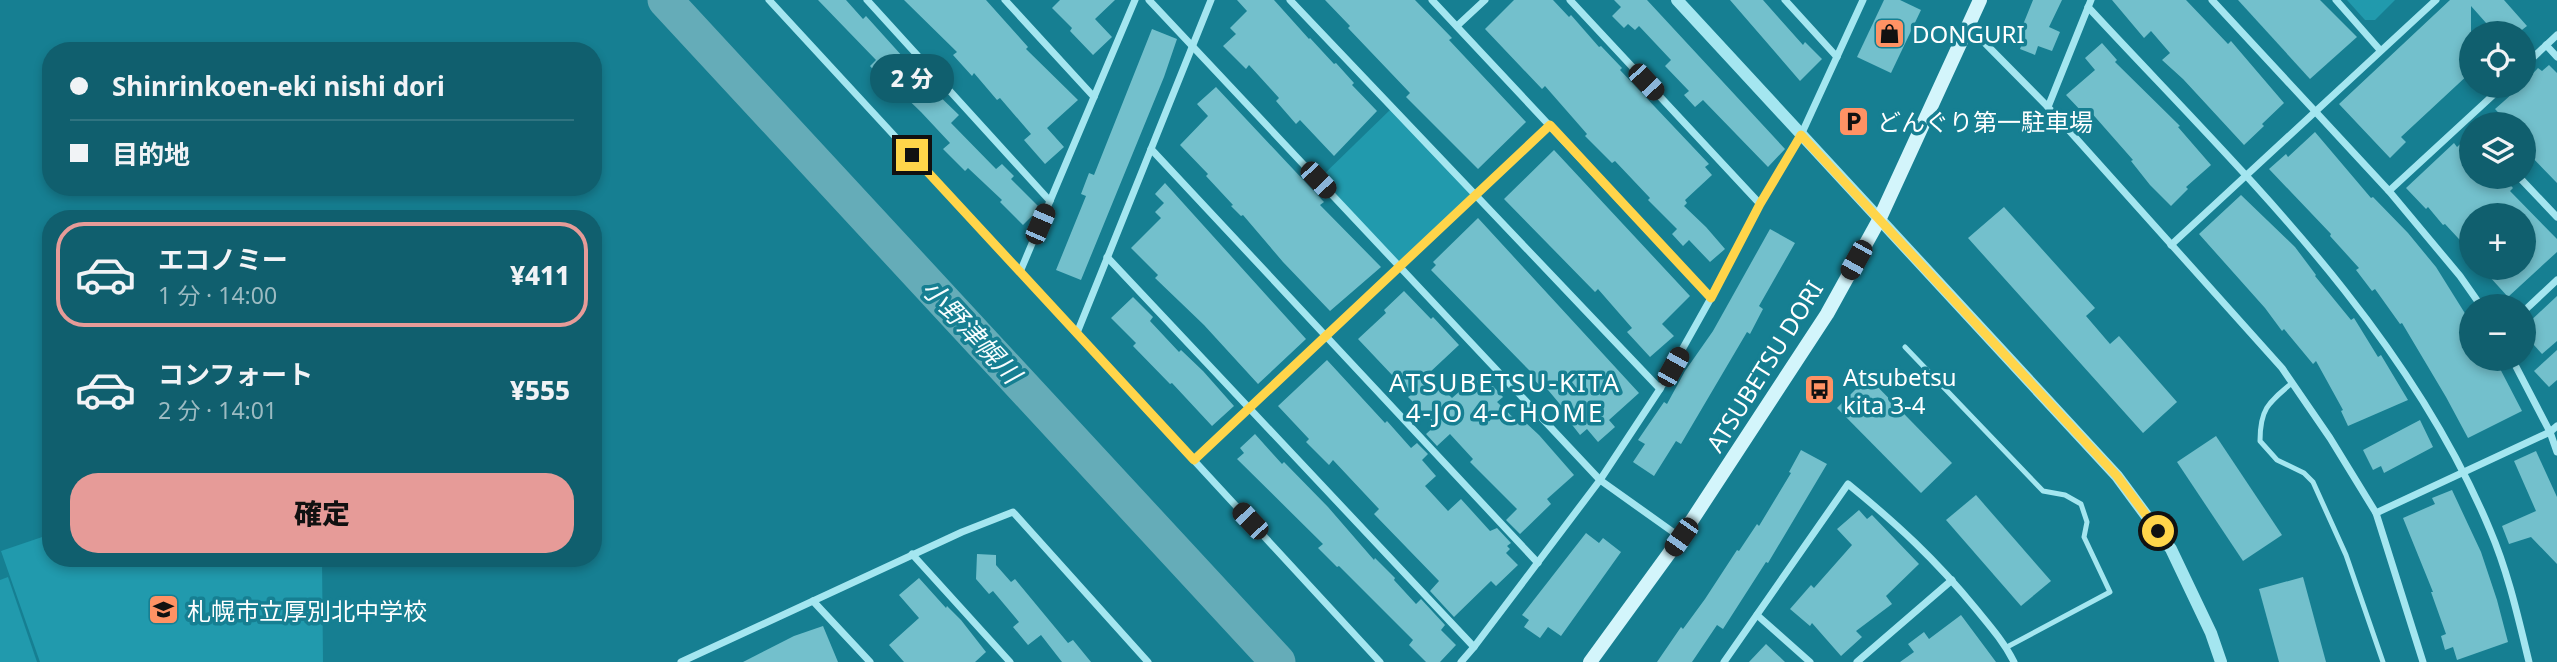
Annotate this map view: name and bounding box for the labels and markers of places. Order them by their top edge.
shop icon: DONGURI [1872,16,1906,50]
place label: DONGURI [1912,17,2025,50]
parking icon: どんぐり第一駐車場 [1837,104,1871,138]
place label: どんぐり第一駐車場 [1877,105,2093,138]
place label: Atsubetsu kita 3-4 [1843,360,1957,421]
bus stop icon: Atsubetsu kita 3-4 [1803,373,1837,407]
school or university icon: 札幌市立厚別北中学校 [147,593,181,627]
place label: 札幌市立厚別北中学校 [187,594,427,627]

